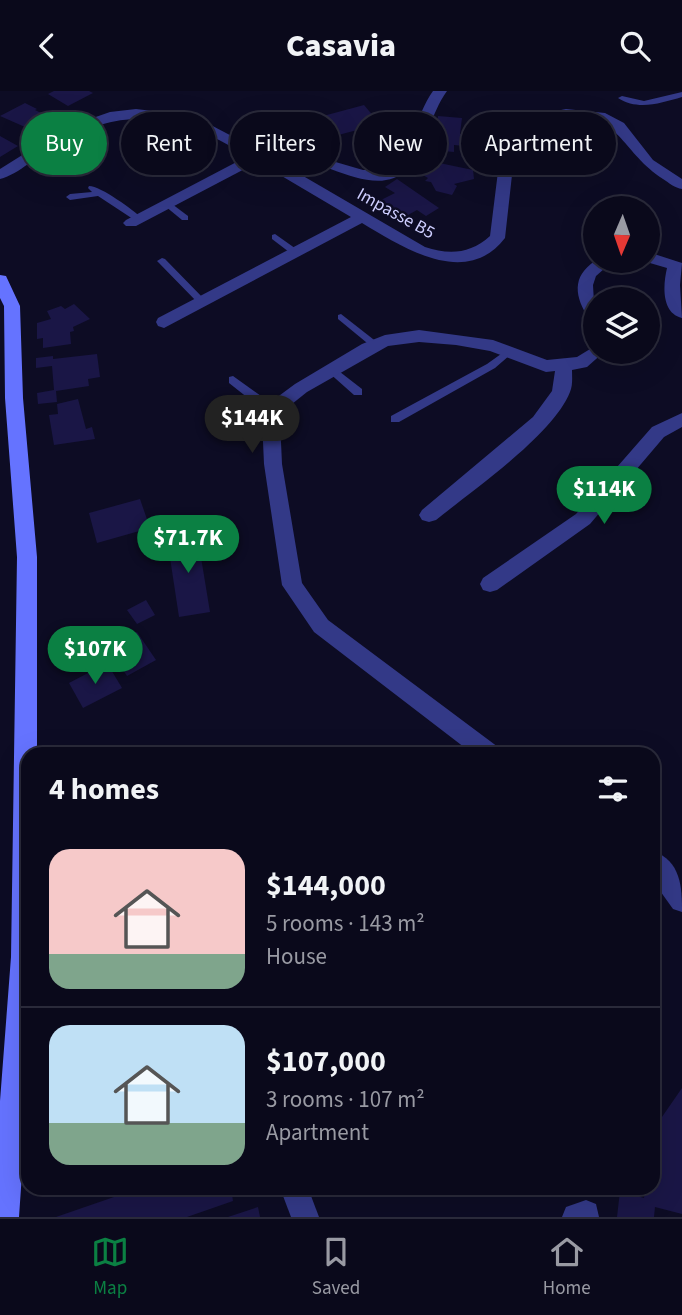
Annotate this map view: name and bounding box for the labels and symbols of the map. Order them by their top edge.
street label: Impasse B5 [352,182,439,245]
north arrow [583,196,660,273]
pin: $144K [203,395,301,455]
pin: $114K [555,467,653,526]
pin: $71.7K [131,515,245,575]
pin: $107K [46,627,144,686]

